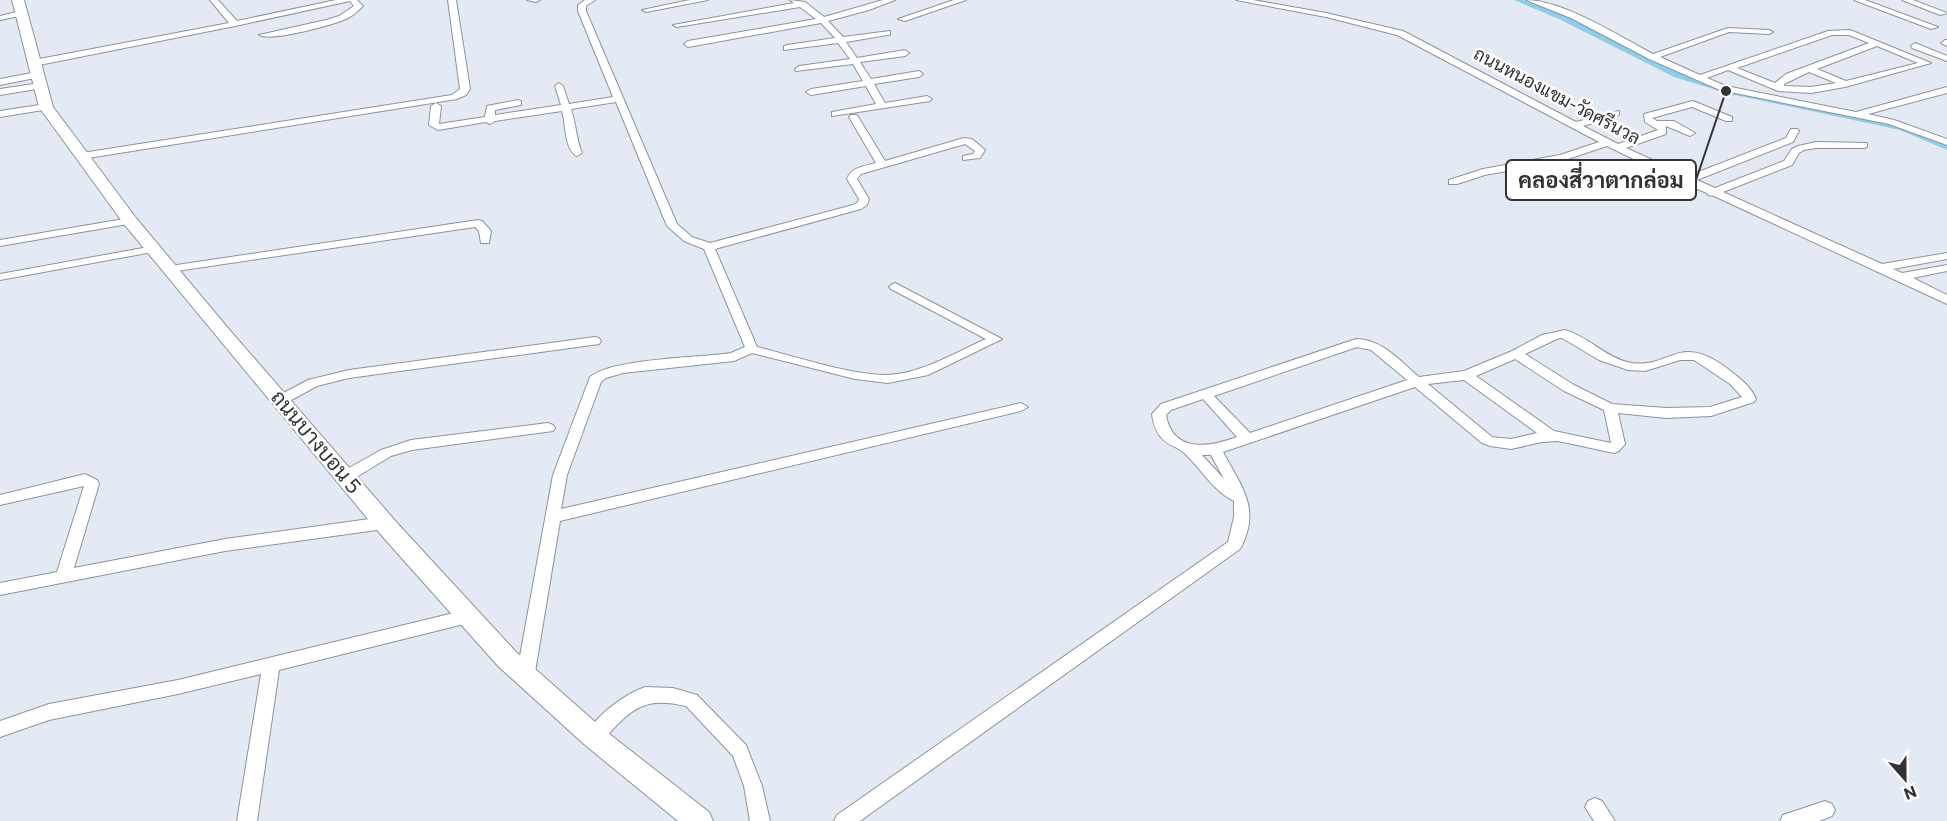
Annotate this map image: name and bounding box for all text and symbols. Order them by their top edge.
street label: ถนนหนองแขม-วัดศรีนวล [1470,41,1645,148]
callout: คลองสี่วาตากล่อม [1506,160,1696,200]
text: คลองสี่วาตากล่อม [1518,161,1684,193]
street label: ถนนบางบอน 5 [267,384,368,498]
north arrow [1875,749,1935,809]
text: N [1902,782,1920,804]

